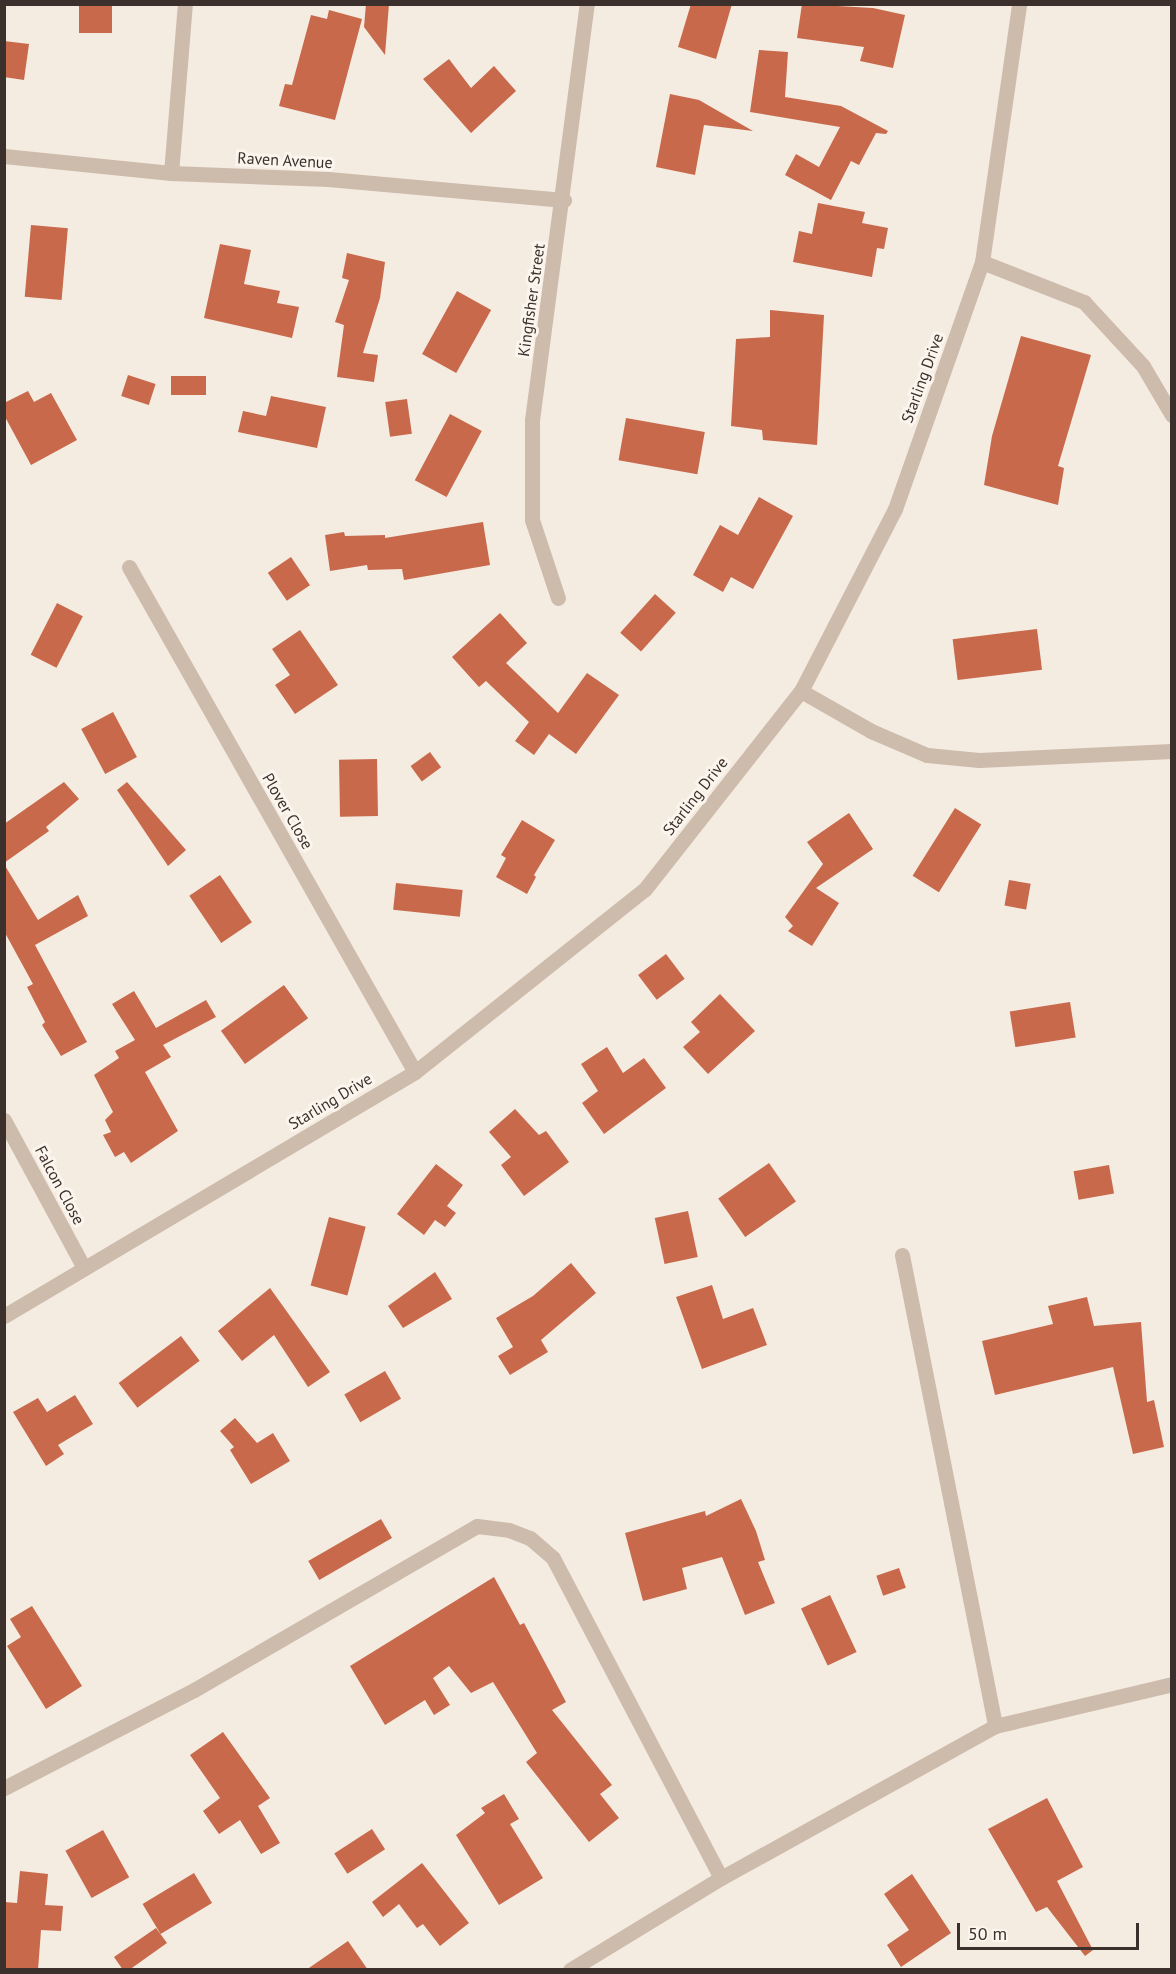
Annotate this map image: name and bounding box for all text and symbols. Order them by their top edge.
street label: Raven Avenue [237,148,333,172]
street label: Kingfisher Street [514,242,548,358]
street label: Starling Drive [897,331,947,425]
street label: Starling Drive [659,753,731,839]
street label: Plover Close [259,770,317,852]
street label: Starling Drive [285,1069,375,1133]
street label: Falcon Close [31,1142,89,1228]
scale bar [960,1911,1142,1949]
text: 50 m [968,1922,1007,1945]

